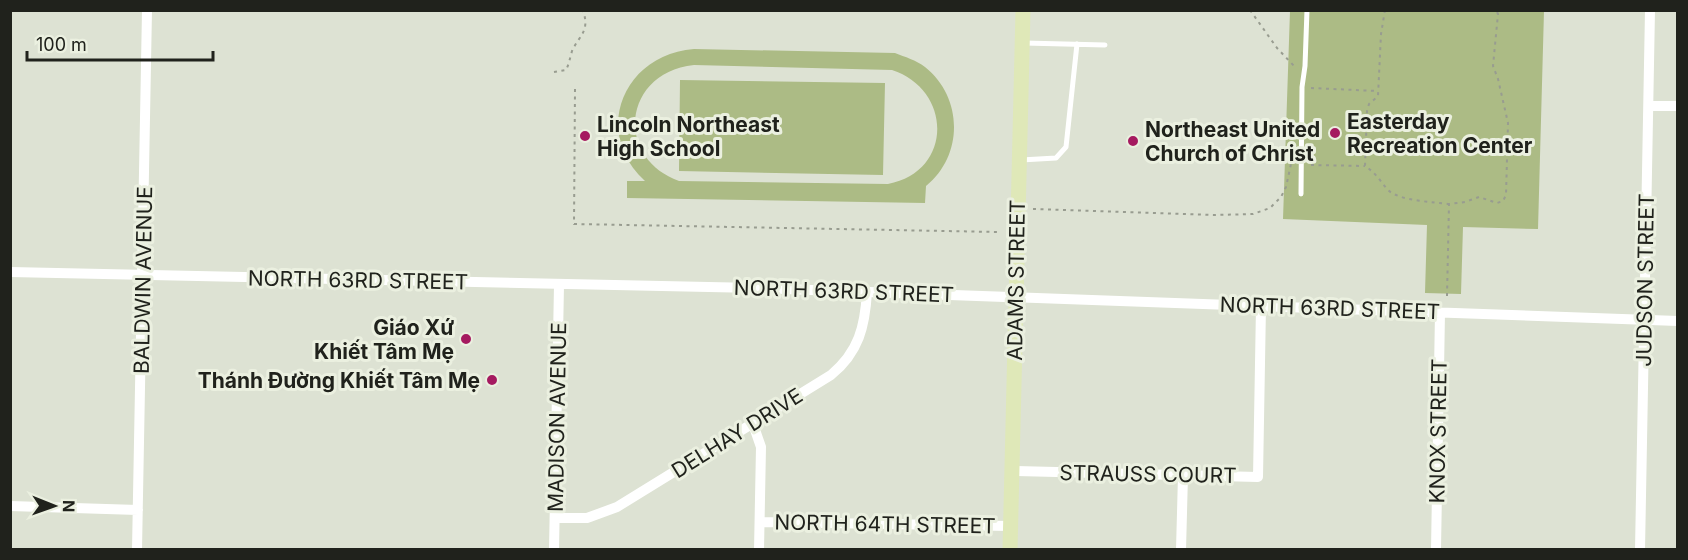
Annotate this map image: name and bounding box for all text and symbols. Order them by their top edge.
scale bar [27,24,213,62]
text: 100 m [36,34,87,55]
place label: Easterday Recreation Center [1347,109,1533,158]
place label: Lincoln Northeast High School [597,112,780,161]
place label: Northeast United Church of Christ [1145,117,1320,166]
marker: Easterday Recreation Center [1328,126,1342,140]
marker: Lincoln Northeast High School [578,129,592,143]
marker: Northeast United Church of Christ [1126,134,1140,148]
street label: BALDWIN AVENUE [129,186,157,374]
street label: JUDSON STREET [1631,193,1659,367]
street label: ADAMS STREET [1002,199,1030,361]
street label: NORTH 63RD STREET [248,266,468,294]
street label: NORTH 63RD STREET [733,275,955,307]
street label: NORTH 63RD STREET [1219,292,1441,324]
place label: Giáo Xứ Khiết Tâm Mẹ [314,315,454,364]
street label: MADISON AVENUE [543,322,571,512]
marker: Giáo Xứ Khiết Tâm Mẹ [459,332,473,346]
street label: KNOX STREET [1424,358,1452,504]
place label: Thánh Đường Khiết Tâm Mẹ [198,368,480,393]
marker: Thánh Đường Khiết Tâm Mẹ [485,373,499,387]
street label: DELHAY DRIVE [667,383,807,483]
street label: STRAUSS COURT [1059,460,1237,488]
north arrow [24,476,84,536]
text: N [59,500,79,513]
street label: NORTH 64TH STREET [774,510,996,538]

